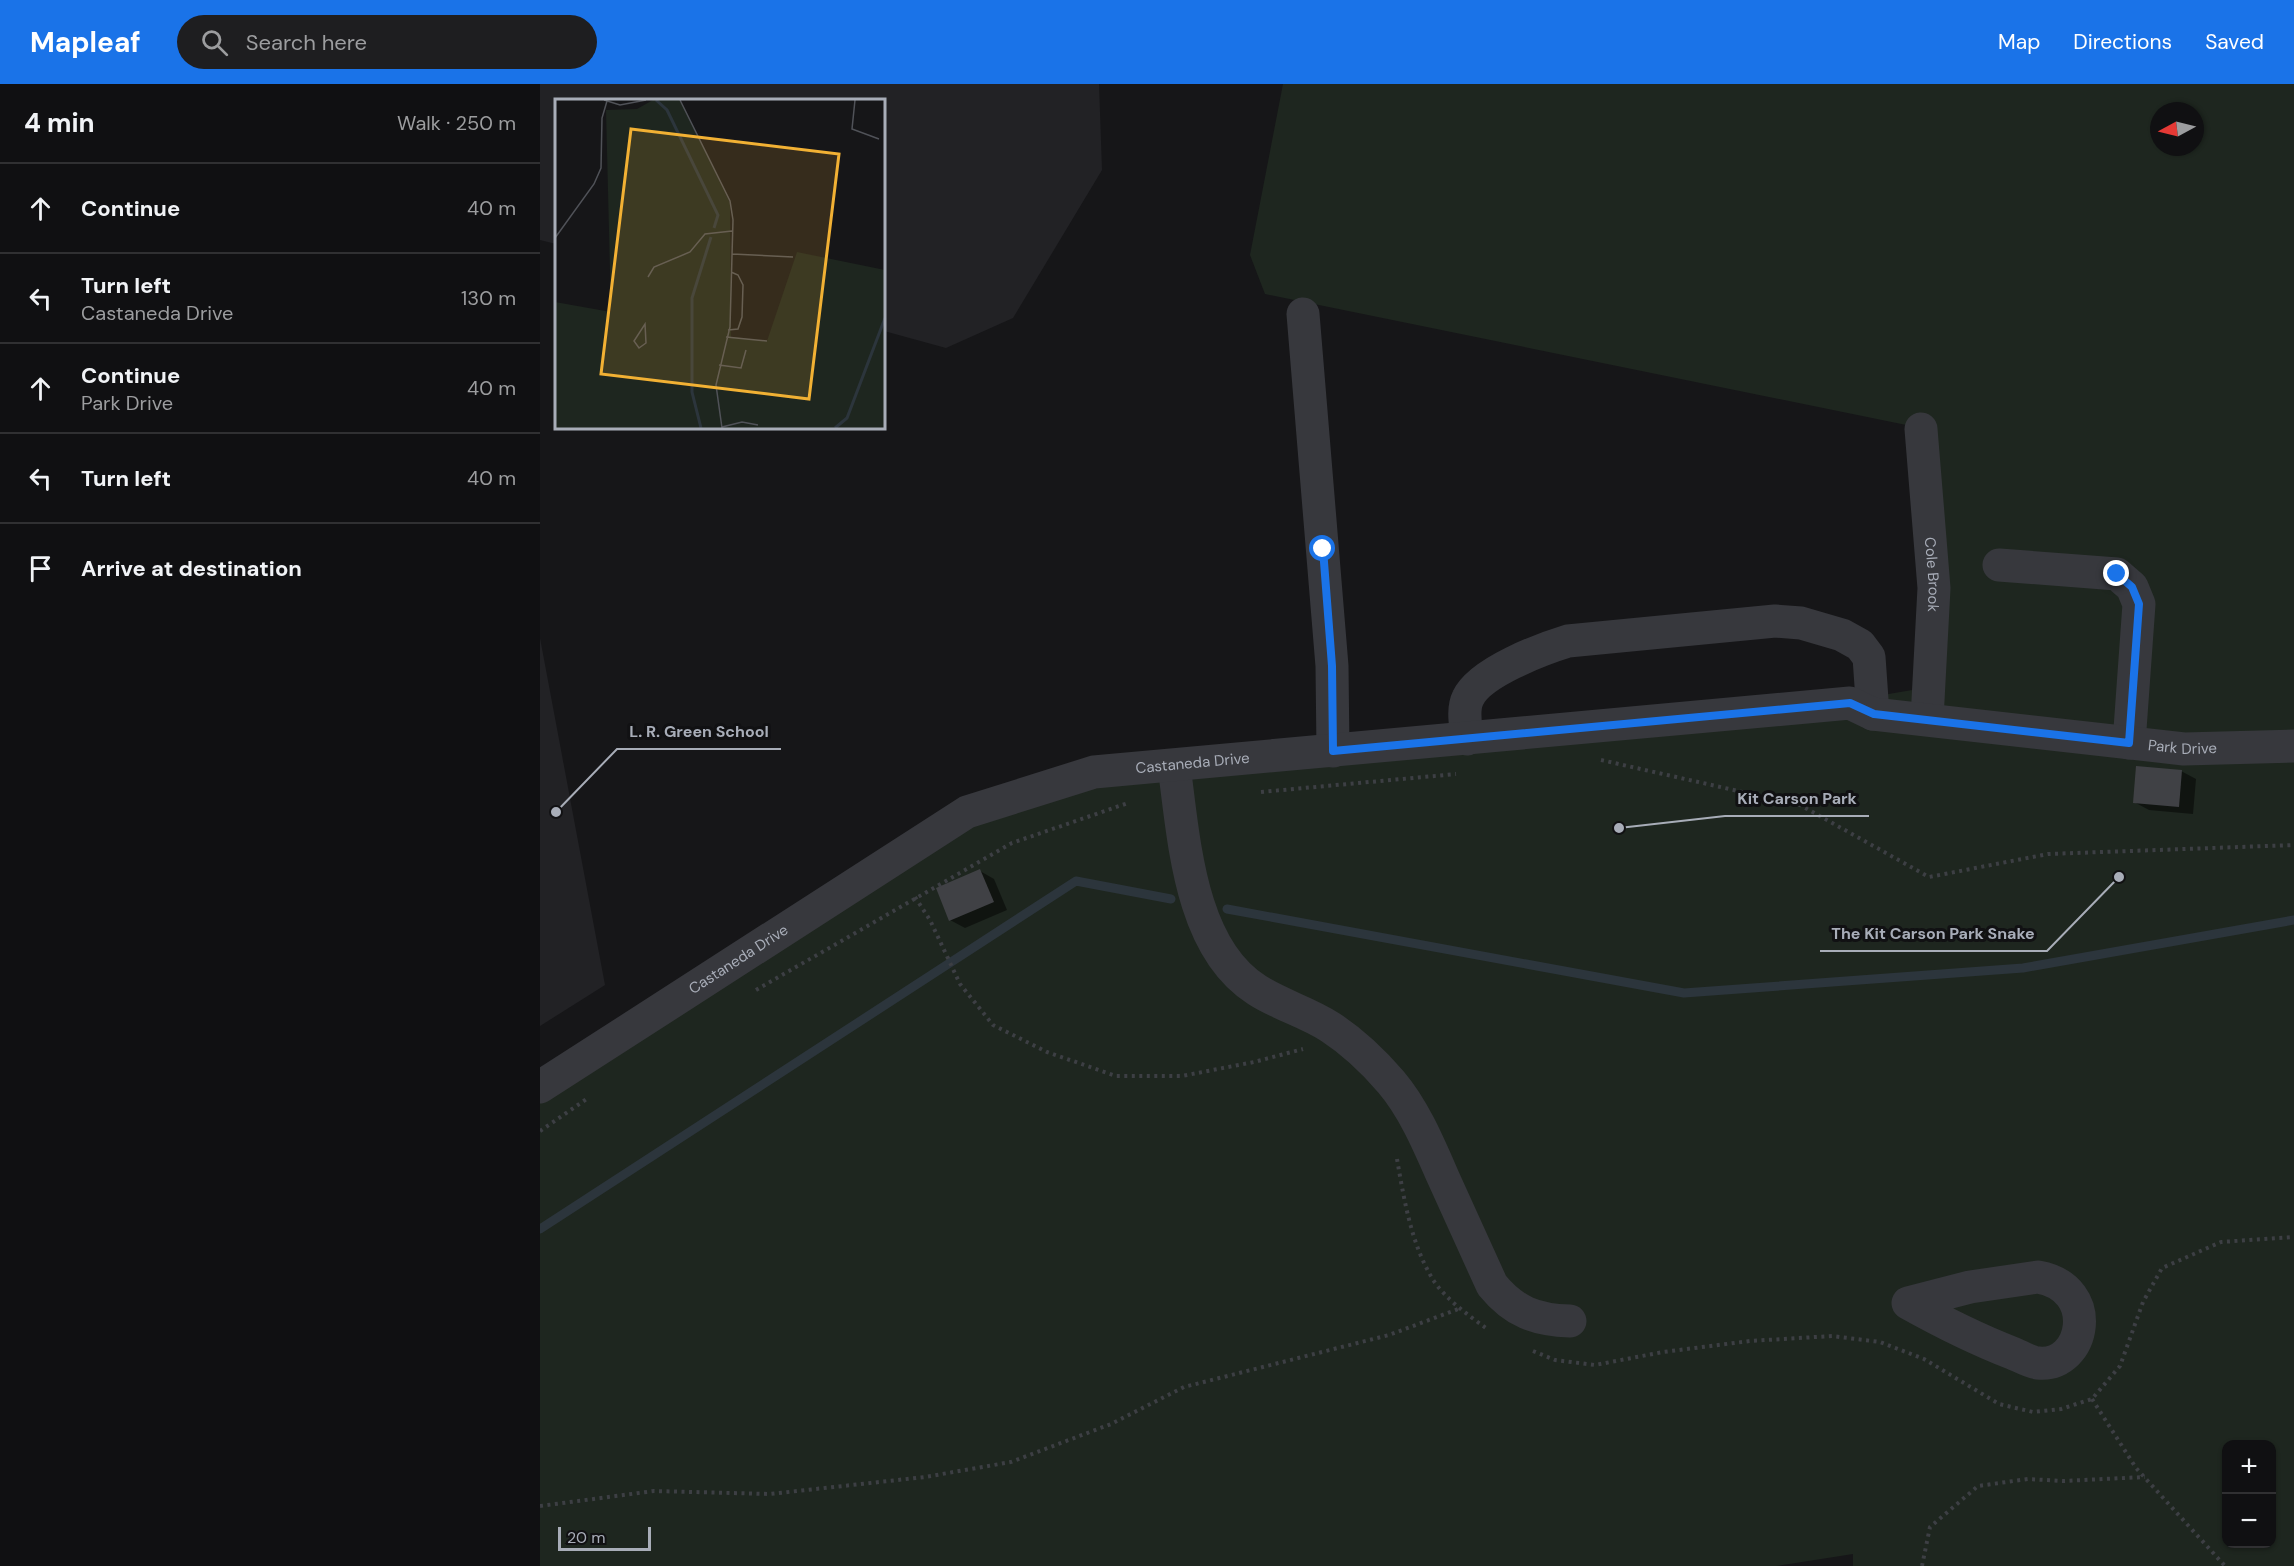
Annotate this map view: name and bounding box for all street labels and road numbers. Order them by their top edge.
street label: Cole Brook [1920,536,1944,613]
street label: Park Drive [2147,735,2217,759]
street label: Castaneda Drive [1135,748,1250,778]
street label: Castaneda Drive [685,920,792,999]

